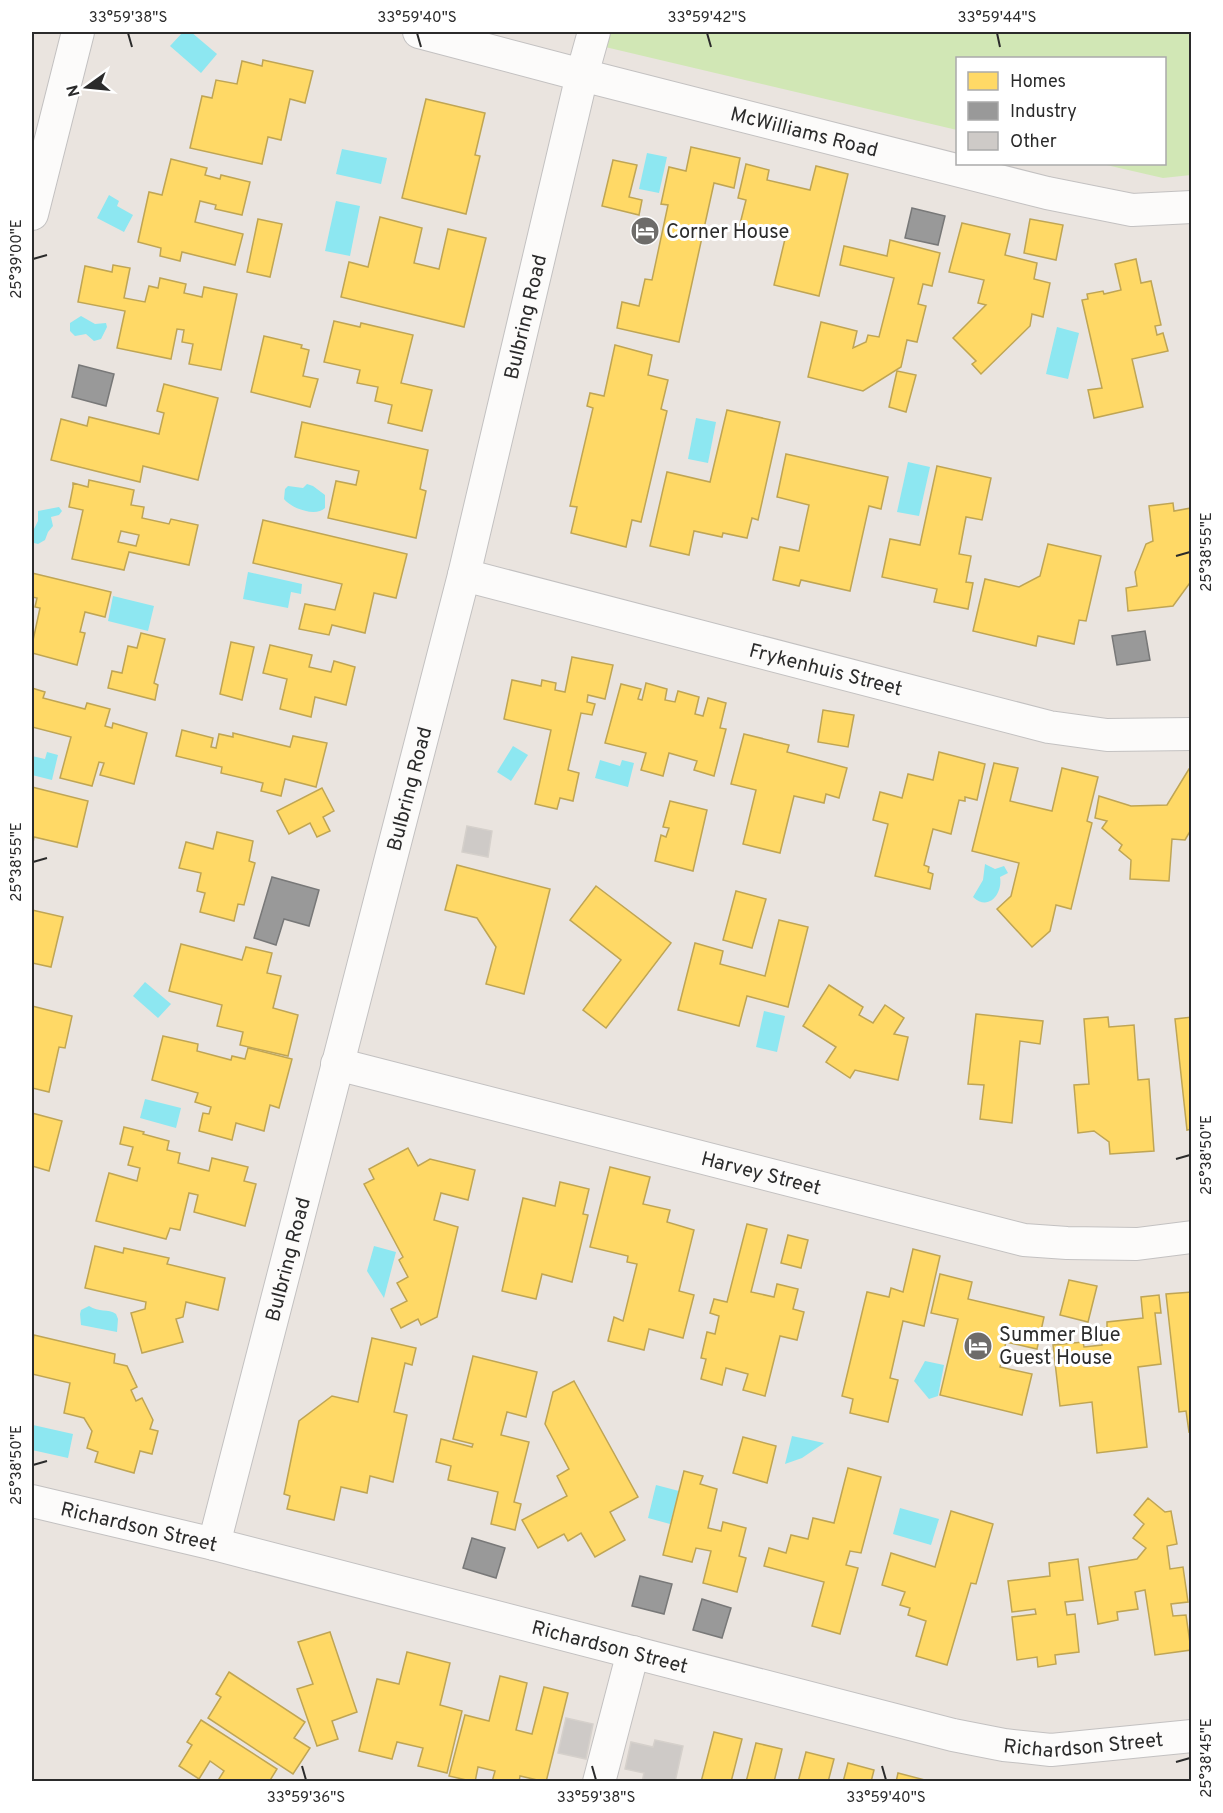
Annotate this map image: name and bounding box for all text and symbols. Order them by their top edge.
text: 33°59'38"S [89,9,167,28]
text: 33°59'40"S [377,9,457,28]
text: 33°59'42"S [667,9,747,28]
text: 33°59'44"S [957,9,1037,28]
north arrow [57,57,117,117]
legend [956,57,1166,165]
text: Homes [1010,71,1066,94]
text: N [63,82,86,99]
text: Industry [1010,101,1077,124]
street label: McWilliams Road [727,102,880,165]
text: Other [1010,131,1057,154]
hotel icon: Corner House [629,215,661,247]
text: 25°39'00"E [8,219,27,299]
place label: Corner House [666,220,789,246]
street label: Bulbring Road [500,252,554,382]
text: 25°38'55"E [1198,512,1217,592]
street label: Frykenhuis Street [746,639,905,703]
street label: Bulbring Road [382,724,439,854]
text: 25°38'55"E [8,822,27,902]
text: 25°38'50"E [1198,1115,1217,1195]
street label: Harvey Street [698,1147,824,1202]
street label: Bulbring Road [261,1195,318,1325]
place label: Summer Blue Guest House [999,1323,1121,1372]
hotel icon: Summer Blue Guest House [962,1330,994,1362]
text: 25°38'50"E [8,1425,27,1505]
street label: Richardson Street [58,1497,220,1559]
street label: Richardson Street [529,1616,690,1681]
text: 25°38'45"E [1198,1718,1217,1798]
street label: Richardson Street [1002,1728,1165,1765]
text: 33°59'36"S [267,1789,345,1808]
text: 33°59'38"S [557,1789,635,1808]
text: 33°59'40"S [846,1789,926,1808]

